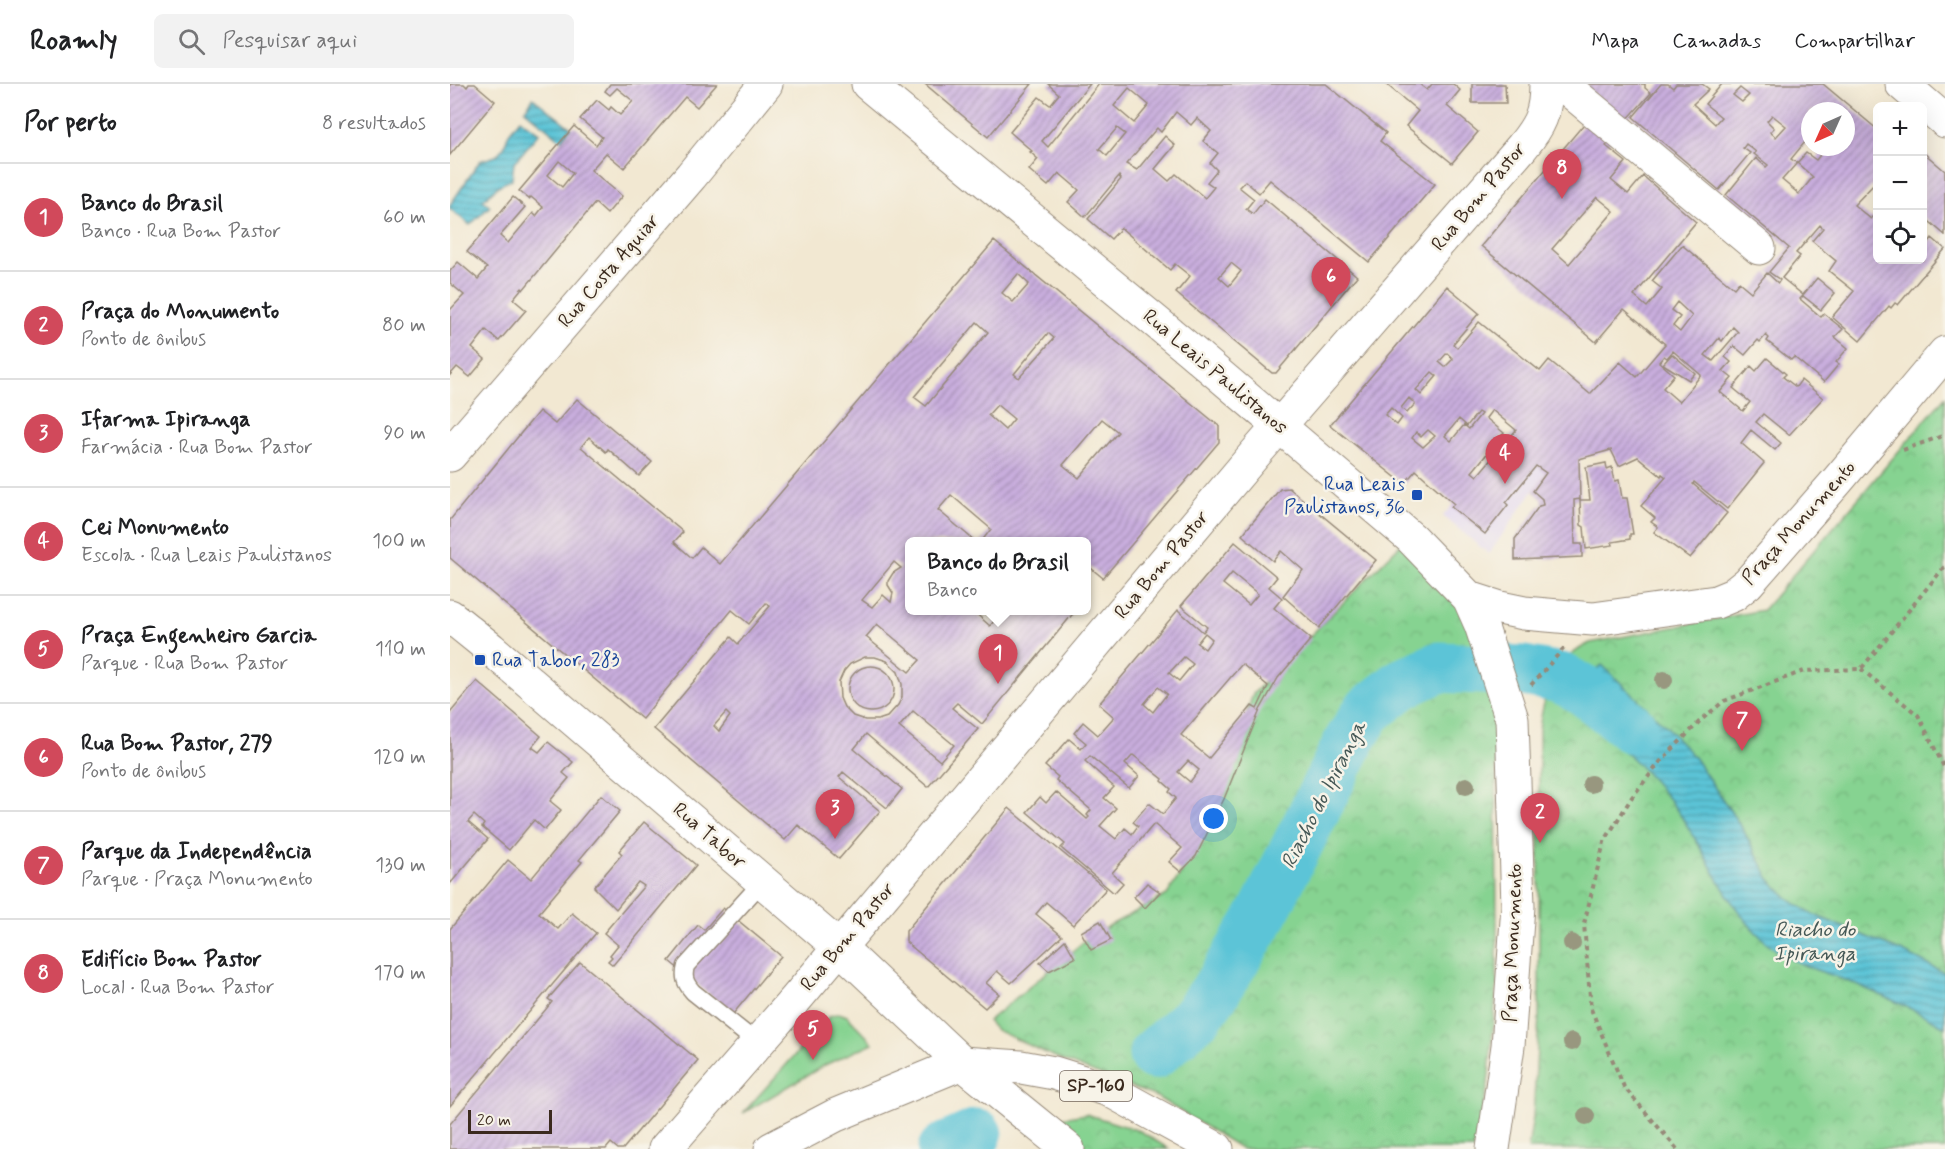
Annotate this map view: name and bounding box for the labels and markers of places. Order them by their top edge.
pin: 8 [1542,150,1582,199]
pin: 6 [1312,258,1350,307]
pin: 4 [1486,434,1524,484]
place label: Rua Leais Paulistanos, 36 [1284,471,1405,521]
marker: Rua Leais Paulistanos, 36 [1410,488,1424,502]
pin: 1 [978,634,1018,684]
place label: Rua Tabor, 283 [492,647,620,674]
marker: Rua Tabor, 283 [473,653,487,667]
pin: 7 [1722,702,1762,751]
pin: 3 [816,790,854,839]
pin: 2 [1520,794,1560,843]
pin: 5 [794,1010,832,1060]

